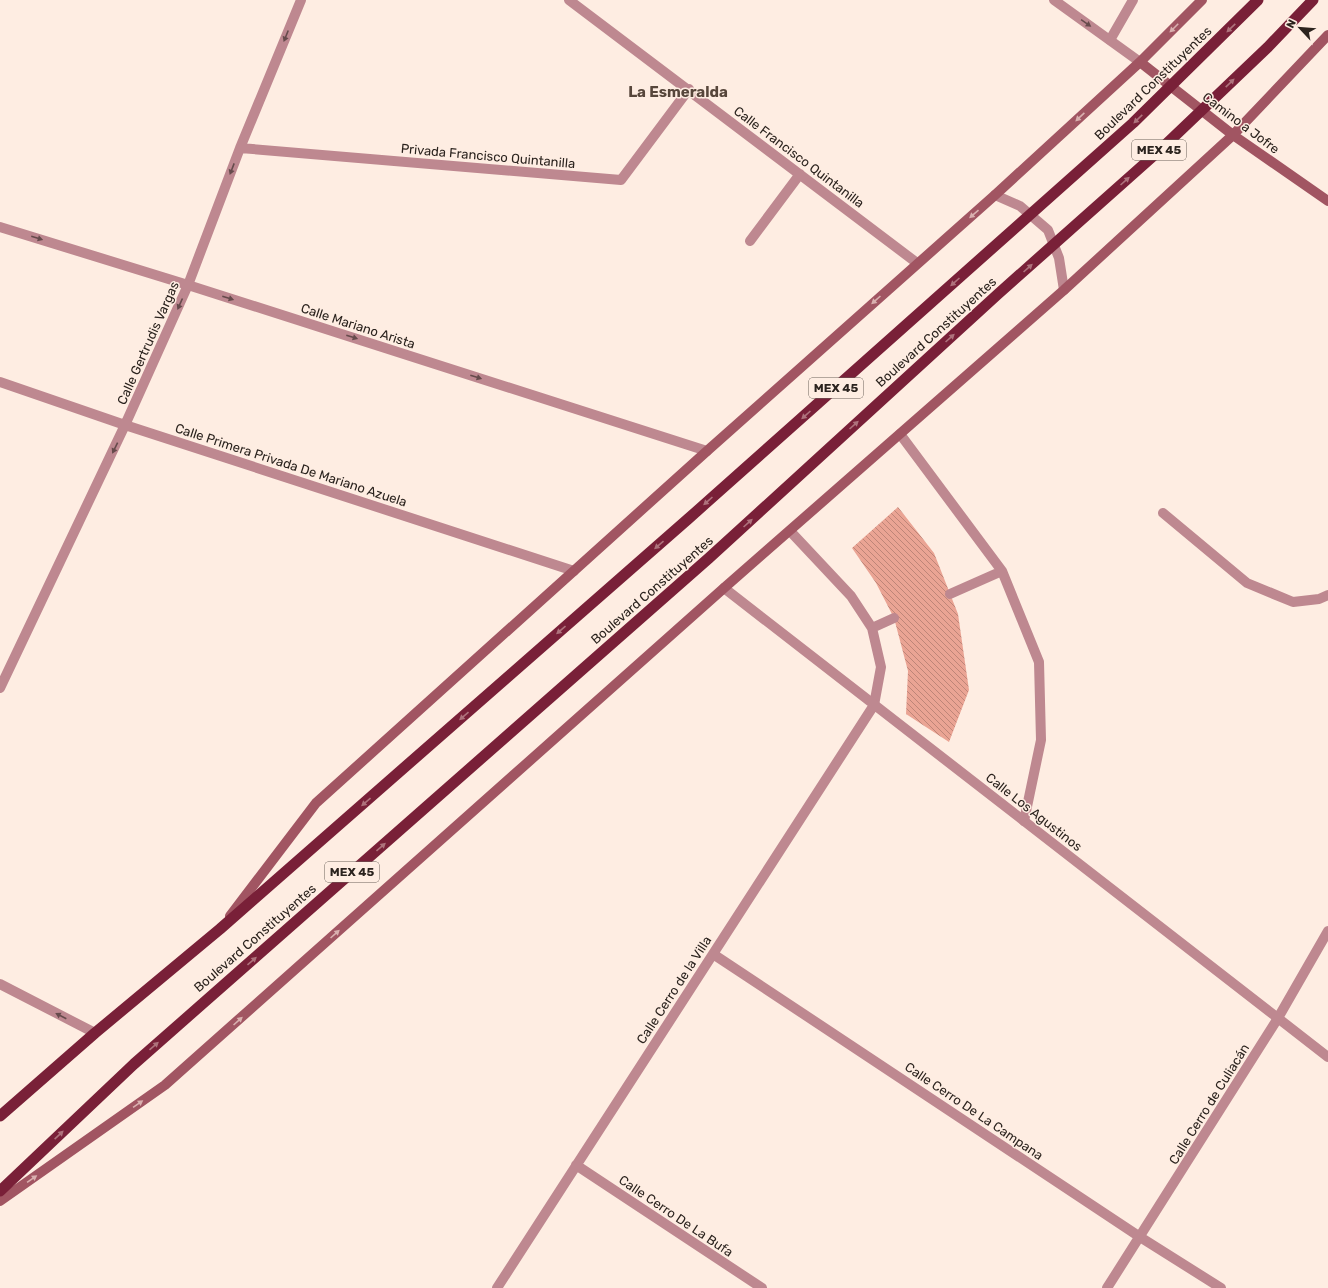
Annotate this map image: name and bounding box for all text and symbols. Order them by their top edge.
north arrow [1280,8,1320,48]
text: N [1284,17,1299,30]
one-way arrow [1081,19,1092,27]
street label: Boulevard Constituyentes [1091,23,1215,143]
one-way arrow [1169,23,1179,32]
one-way arrow [1226,23,1236,33]
one-way arrow [282,31,288,43]
one-way arrow [1225,78,1235,88]
district label: La Esmeralda [628,83,728,101]
street label: Camino a Jofre [1200,89,1282,157]
street label: Calle Francisco Quintanilla [731,103,867,211]
one-way arrow [1075,112,1085,122]
one-way arrow [1133,114,1143,123]
road number: MEX 45 [1132,140,1186,160]
street label: Privada Francisco Quintanilla [400,141,576,171]
one-way arrow [228,164,234,176]
one-way arrow [1119,177,1130,186]
one-way arrow [969,209,978,218]
one-way arrow [32,235,44,241]
one-way arrow [1023,264,1032,273]
street label: Boulevard Constituyentes [873,274,1000,390]
one-way arrow [950,277,960,287]
street label: Calle Gertrudis Vargas [114,279,183,407]
one-way arrow [222,295,234,301]
one-way arrow [871,295,881,305]
one-way arrow [177,298,183,309]
street label: Calle Mariano Arista [299,300,417,352]
one-way arrow [945,333,956,342]
one-way arrow [346,335,358,341]
one-way arrow [470,374,482,380]
road number: MEX 45 [809,378,863,398]
one-way arrow [801,410,810,419]
street label: Calle Primera Privada De Mariano Azuela [173,420,409,510]
one-way arrow [849,421,860,430]
one-way arrow [112,442,118,453]
one-way arrow [703,497,714,506]
one-way arrow [743,518,753,527]
street label: Boulevard Constituyentes [588,533,716,647]
one-way arrow [654,540,664,549]
one-way arrow [556,626,567,635]
one-way arrow [458,712,469,721]
street label: Calle Los Agustinos [982,770,1085,855]
one-way arrow [361,797,371,807]
one-way arrow [376,843,385,852]
road number: MEX 45 [325,862,379,882]
street label: Boulevard Constituyentes [191,881,319,995]
one-way arrow [330,930,340,939]
street label: Calle Cerro de la Villa [634,933,714,1047]
one-way arrow [246,956,257,965]
one-way arrow [55,1012,66,1019]
one-way arrow [233,1016,243,1025]
street label: Calle Cerro de Culiacán [1166,1041,1252,1167]
one-way arrow [149,1042,159,1051]
street label: Calle Cerro De La Campana [902,1059,1046,1163]
one-way arrow [133,1100,144,1108]
one-way arrow [54,1130,64,1140]
street label: Calle Cerro De La Bufa [616,1172,736,1260]
one-way arrow [27,1175,37,1183]

